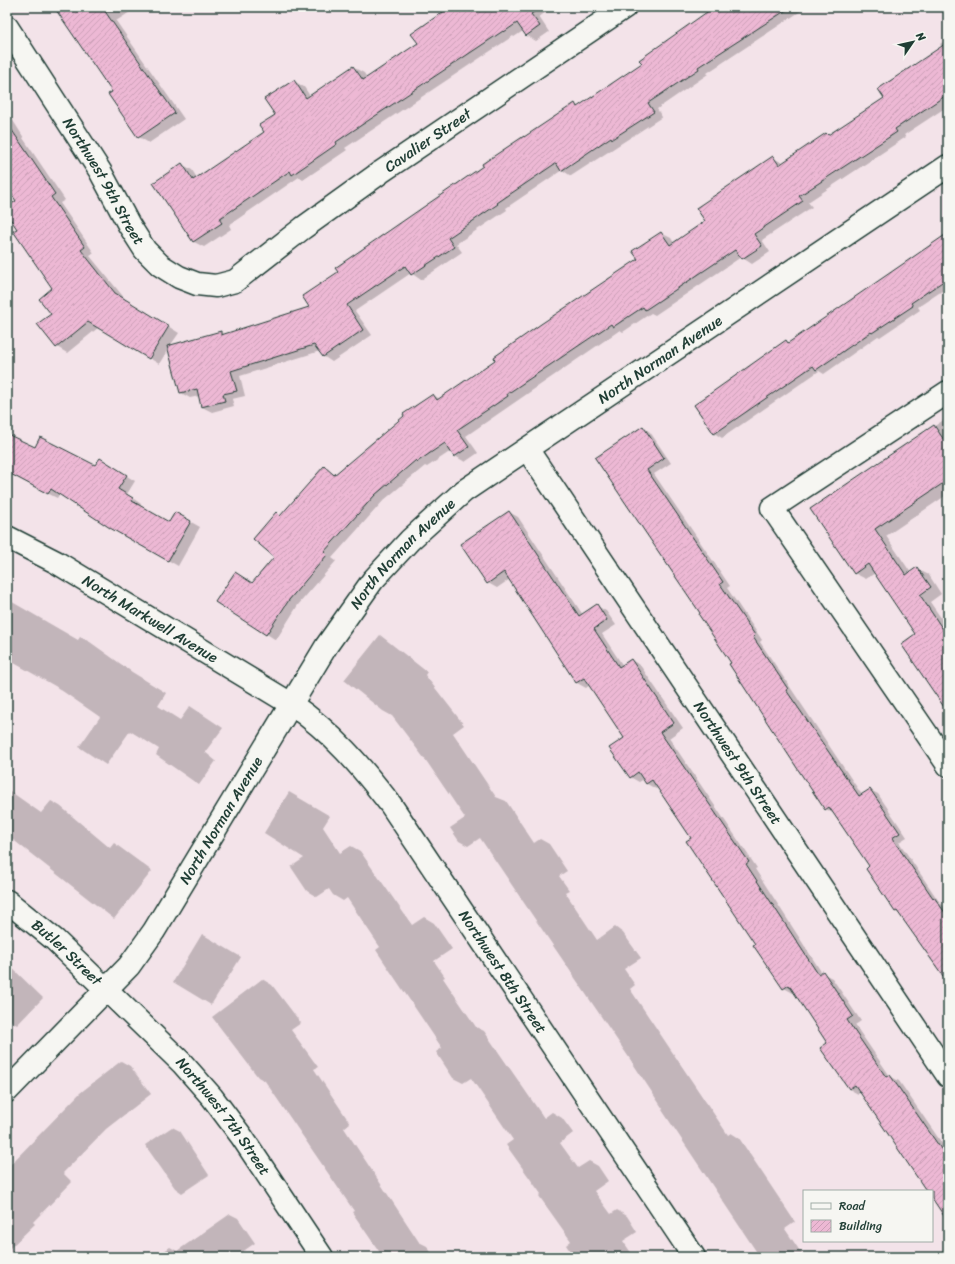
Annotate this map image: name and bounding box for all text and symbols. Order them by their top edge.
north arrow [893,22,933,62]
text: N [910,27,931,45]
street label: Cavalier Street [379,101,478,179]
street label: Northwest 9th Street [56,112,152,251]
street label: North Norman Avenue [592,308,728,411]
street label: North Norman Avenue [343,491,462,615]
street label: North Markwell Avenue [77,568,223,670]
street label: Northwest 9th Street [687,695,789,831]
street label: North Norman Avenue [172,751,270,889]
street label: Northwest 8th Street [452,904,554,1039]
street label: Butler Street [25,913,109,993]
street label: Northwest 7th Street [169,1051,278,1181]
legend [803,1190,933,1242]
text: Road [839,1195,866,1217]
text: Building [839,1215,882,1237]

